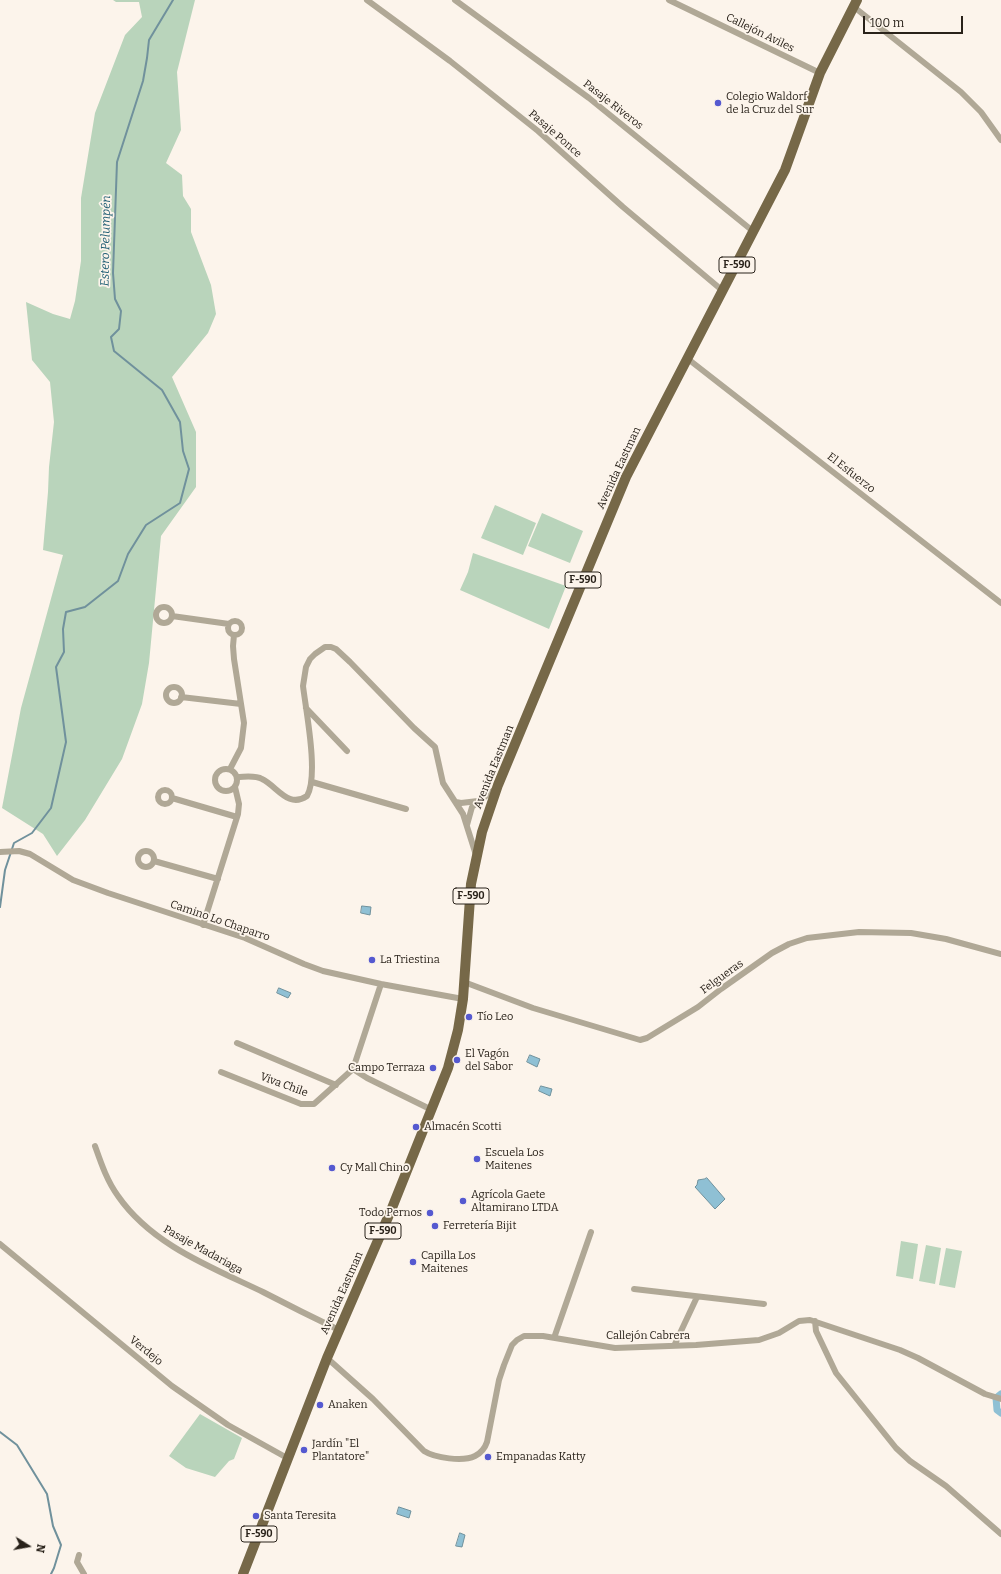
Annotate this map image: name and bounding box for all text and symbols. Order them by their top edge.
scale bar [865,8,965,34]
street label: Callejón Aviles [724,11,796,55]
text: 100 m [870,16,904,30]
street label: Pasaje Riveros [580,77,646,133]
place label: Colegio Waldorf de la Cruz del Sur [726,90,814,116]
marker: Colegio Waldorf de la Cruz del Sur [713,98,723,108]
street label: Pasaje Ponce [526,107,584,161]
water label: Estero Pelumpén [98,195,114,287]
road number: F-590 [719,257,755,273]
street label: Avenida Eastman [594,425,644,511]
street label: El Esfuerzo [824,450,878,496]
road number: F-590 [565,572,601,588]
street label: Avenida Eastman [471,723,517,811]
road number: F-590 [453,888,489,904]
street label: Camino Lo Chaparro [168,898,272,944]
place label: La Triestina [380,953,440,967]
marker: La Triestina [367,955,377,965]
street label: Felgueras [698,957,746,997]
place label: Tío Leo [477,1010,513,1024]
marker: Tío Leo [464,1012,474,1022]
place label: El Vagón del Sabor [465,1047,513,1073]
marker: El Vagón del Sabor [452,1055,462,1065]
place label: Campo Terraza [348,1061,425,1075]
marker: Campo Terraza [428,1063,438,1073]
street label: Viva Chile [258,1070,310,1100]
place label: Almacén Scotti [424,1120,501,1134]
marker: Almacén Scotti [411,1122,421,1132]
place label: Escuela Los Maitenes [485,1146,544,1172]
marker: Escuela Los Maitenes [472,1154,482,1164]
place label: Cy Mall Chino [340,1161,409,1175]
marker: Cy Mall Chino [327,1163,337,1173]
place label: Agrícola Gaete Altamirano LTDA [471,1188,558,1214]
marker: Agrícola Gaete Altamirano LTDA [458,1196,468,1206]
place label: Todo Pernos [359,1206,422,1220]
marker: Todo Pernos [425,1208,435,1218]
place label: Ferretería Bijit [443,1219,516,1233]
marker: Ferretería Bijit [430,1221,440,1231]
street label: Pasaje Madariaga [161,1223,245,1277]
road number: F-590 [365,1223,401,1239]
place label: Capilla Los Maitenes [421,1249,476,1275]
street label: Avenida Eastman [318,1250,366,1336]
marker: Capilla Los Maitenes [408,1257,418,1267]
street label: Callejón Cabrera [606,1329,690,1343]
street label: Verdejo [127,1334,165,1368]
place label: Anaken [328,1398,367,1412]
marker: Anaken [315,1400,325,1410]
place label: Jardín "El Plantatore" [312,1437,369,1463]
marker: Jardín "El Plantatore" [299,1445,309,1455]
place label: Empanadas Katty [496,1450,586,1464]
marker: Empanadas Katty [483,1452,493,1462]
place label: Santa Teresita [264,1509,336,1523]
marker: Santa Teresita [251,1511,261,1521]
north arrow [8,1526,48,1566]
road number: F-590 [241,1526,277,1542]
text: N [33,1543,47,1554]

